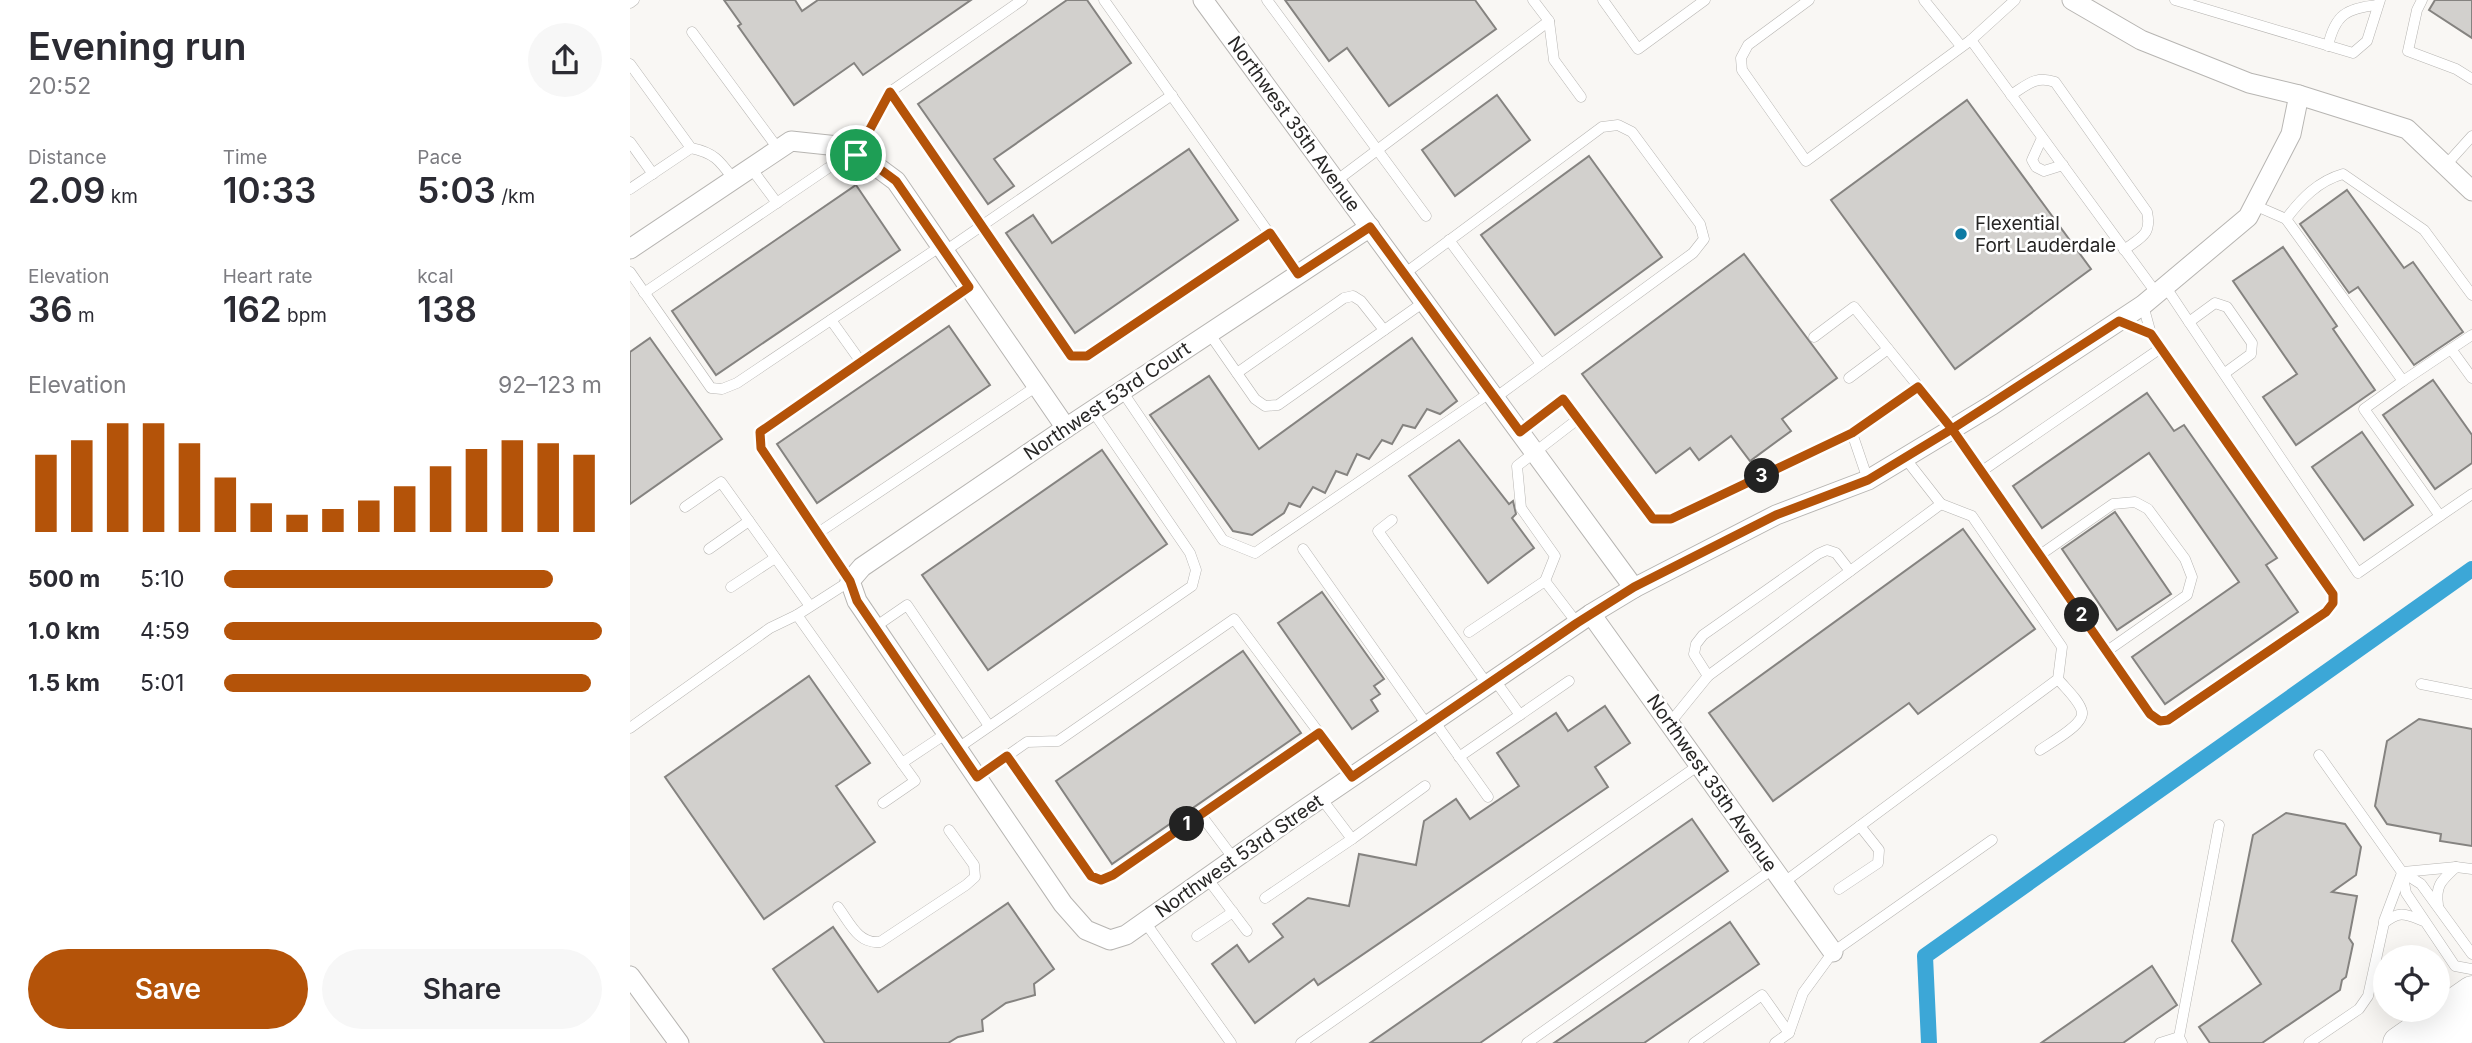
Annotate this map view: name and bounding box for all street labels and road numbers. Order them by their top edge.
street label: Northwest 35th Avenue [1223,32,1365,216]
street label: Northwest 53rd Court [1019,337,1195,465]
street label: Northwest 35th Avenue [1642,690,1782,876]
street label: Northwest 53rd Street [1151,789,1327,923]

